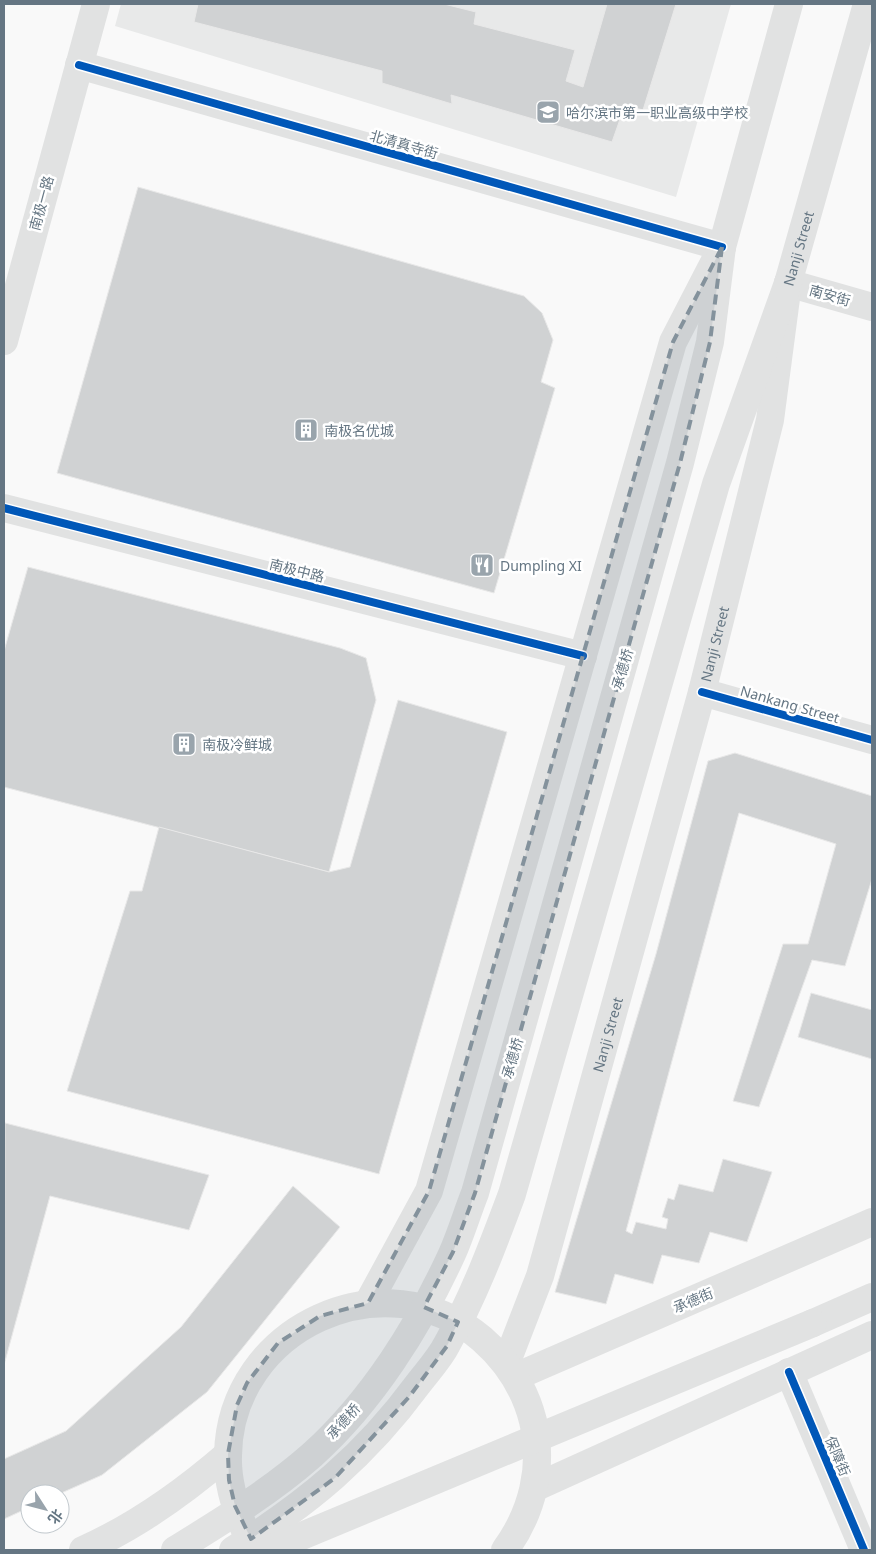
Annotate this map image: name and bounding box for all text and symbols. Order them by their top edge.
school or university icon: 哈尔滨市第一职业高级中学校 [535,99,561,125]
place label: 哈尔滨市第一职业高级中学校 [566,103,748,122]
street label: 北清真寺街 [368,125,440,163]
street label: 南极一路 [25,173,57,233]
street label: Nanji Street [778,209,817,288]
street label: 南安街 [807,280,853,310]
building icon: 南极名优城 [293,417,319,443]
place label: 南极名优城 [324,421,394,440]
restaurant icon: Dumpling XI [469,552,495,578]
street label: 南极中路 [268,554,326,586]
place label: Dumpling XI [500,556,582,575]
street label: Nanji Street [695,604,733,684]
street label: 承德桥 [607,646,637,692]
street label: Nankang Street [738,681,842,727]
building icon: 南极冷鲜城 [171,731,197,757]
place label: 南极冷鲜城 [202,735,272,754]
street label: Nanji Street [588,995,626,1074]
street label: 承德桥 [497,1035,527,1081]
street label: 承德街 [670,1283,716,1317]
street label: 承德桥 [322,1399,364,1443]
street label: 保障街 [821,1433,855,1479]
north arrow [20,1484,70,1534]
text: 北 [44,1506,68,1528]

